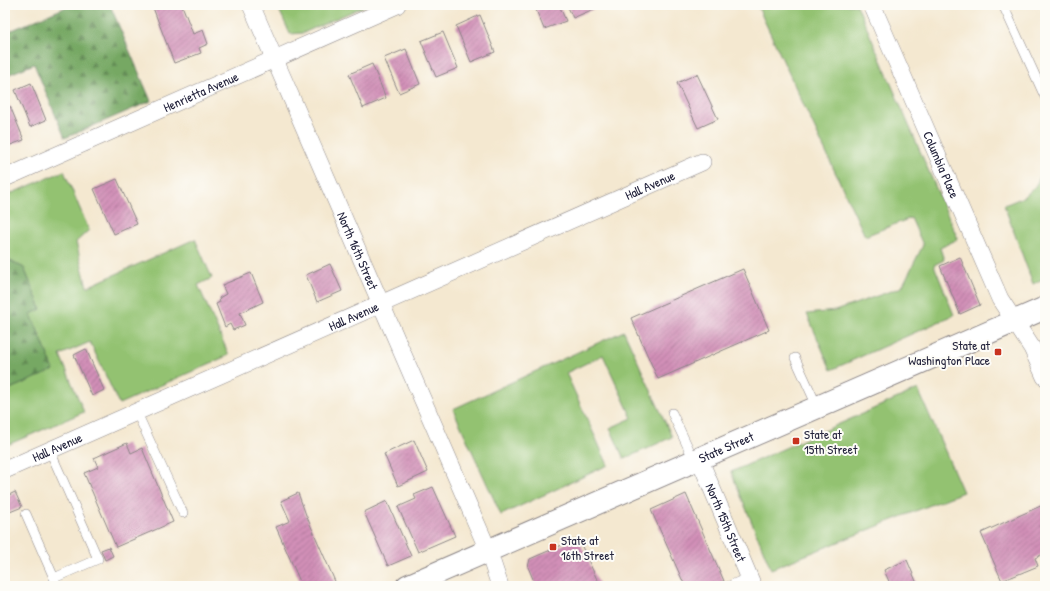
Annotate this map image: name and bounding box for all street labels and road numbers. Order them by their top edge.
street label: Henrietta Avenue [160,67,241,116]
street label: Columbia Place [919,128,964,201]
street label: Hall Avenue [622,166,678,204]
street label: North 16th Street [333,209,383,293]
street label: Hall Avenue [326,297,381,335]
street label: State Street [696,427,757,467]
street label: Hall Avenue [29,428,85,466]
street label: North 15th Street [702,480,751,565]

